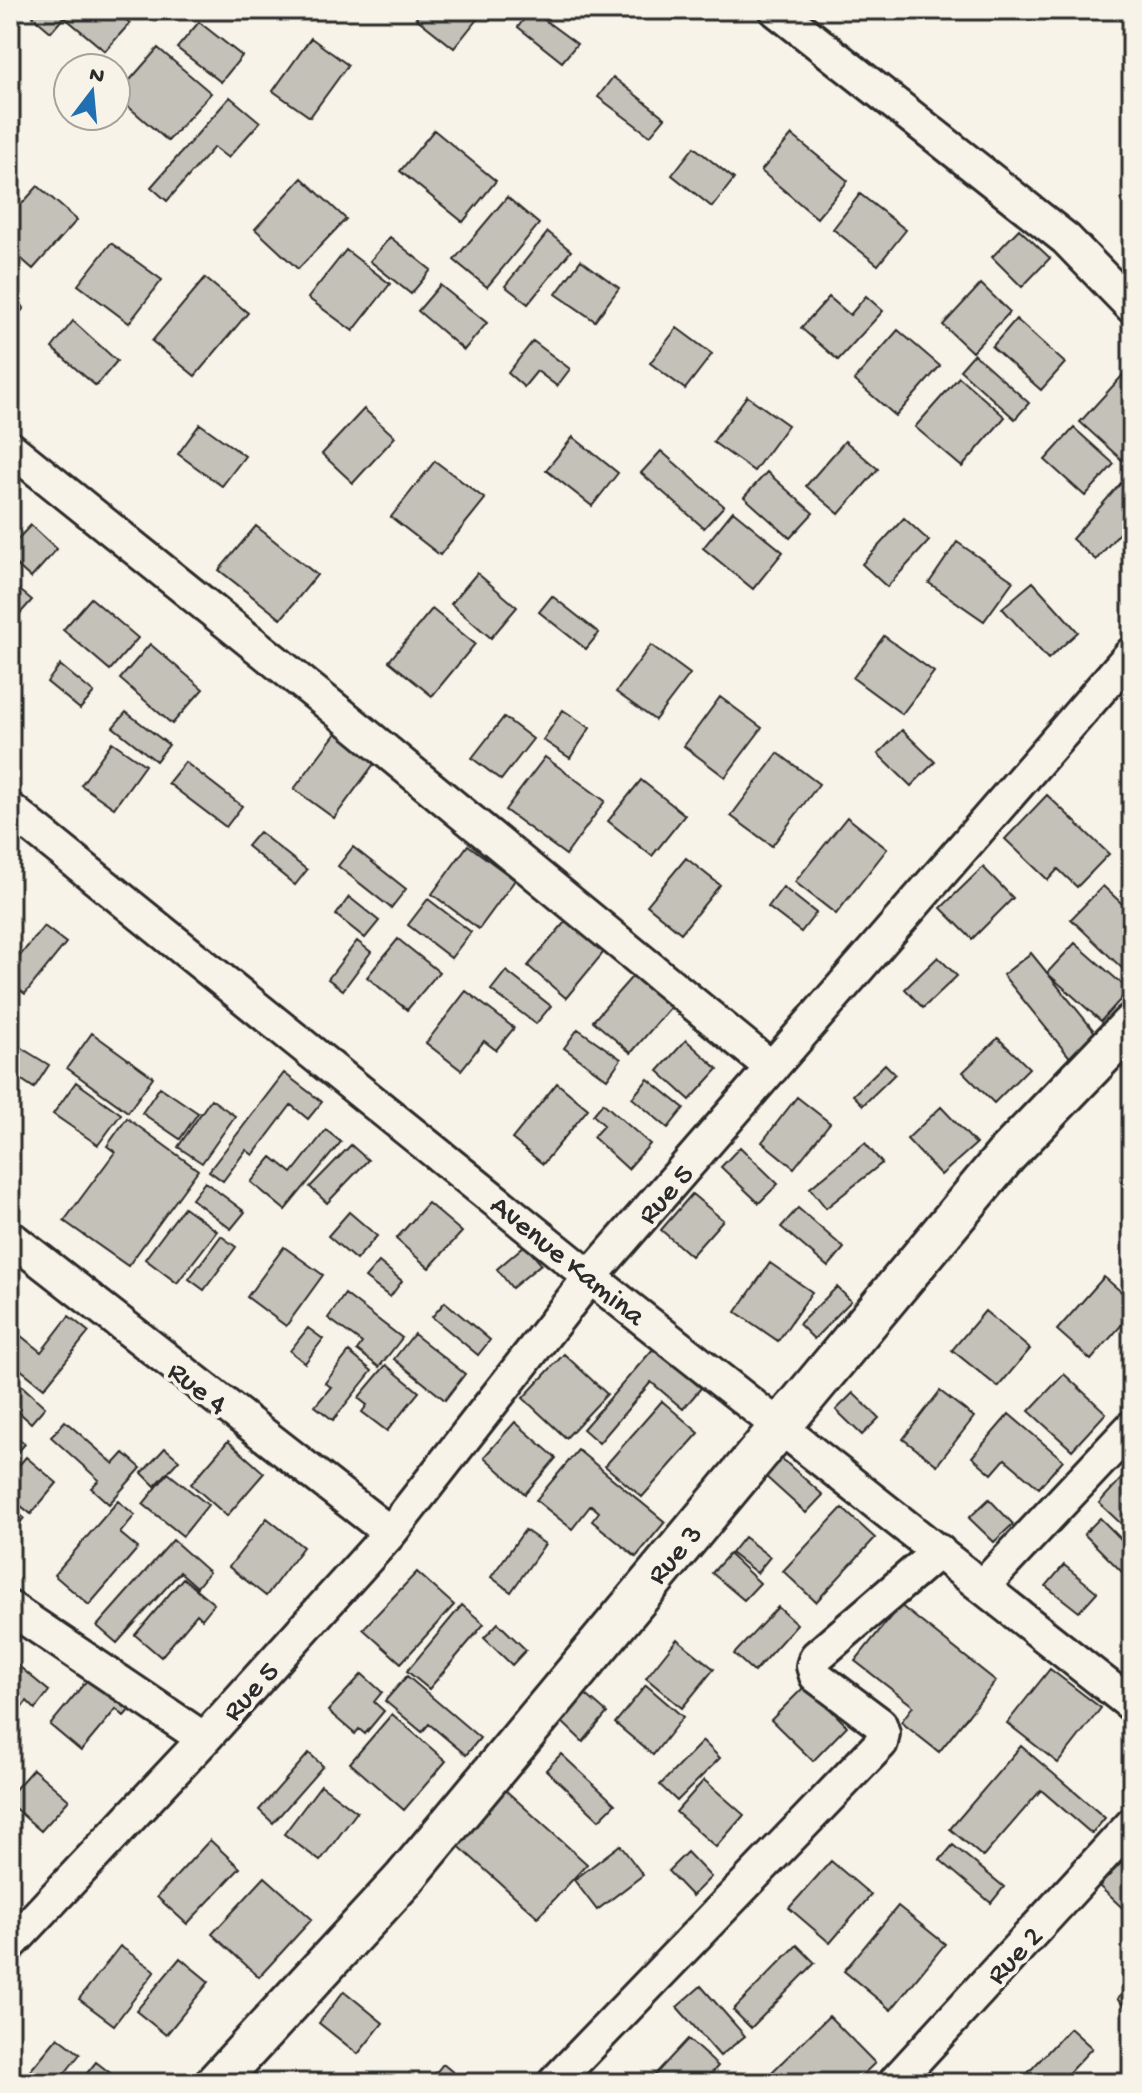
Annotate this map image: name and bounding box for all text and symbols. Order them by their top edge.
north arrow [52,52,132,132]
text: N [86,62,107,91]
street label: Rue 5 [632,1159,703,1233]
street label: Avenue Kamina [482,1189,652,1336]
street label: Rue 4 [159,1355,233,1424]
street label: Rue 3 [641,1519,712,1593]
street label: Rue 5 [217,1656,288,1730]
street label: Rue 2 [981,1921,1052,1994]

